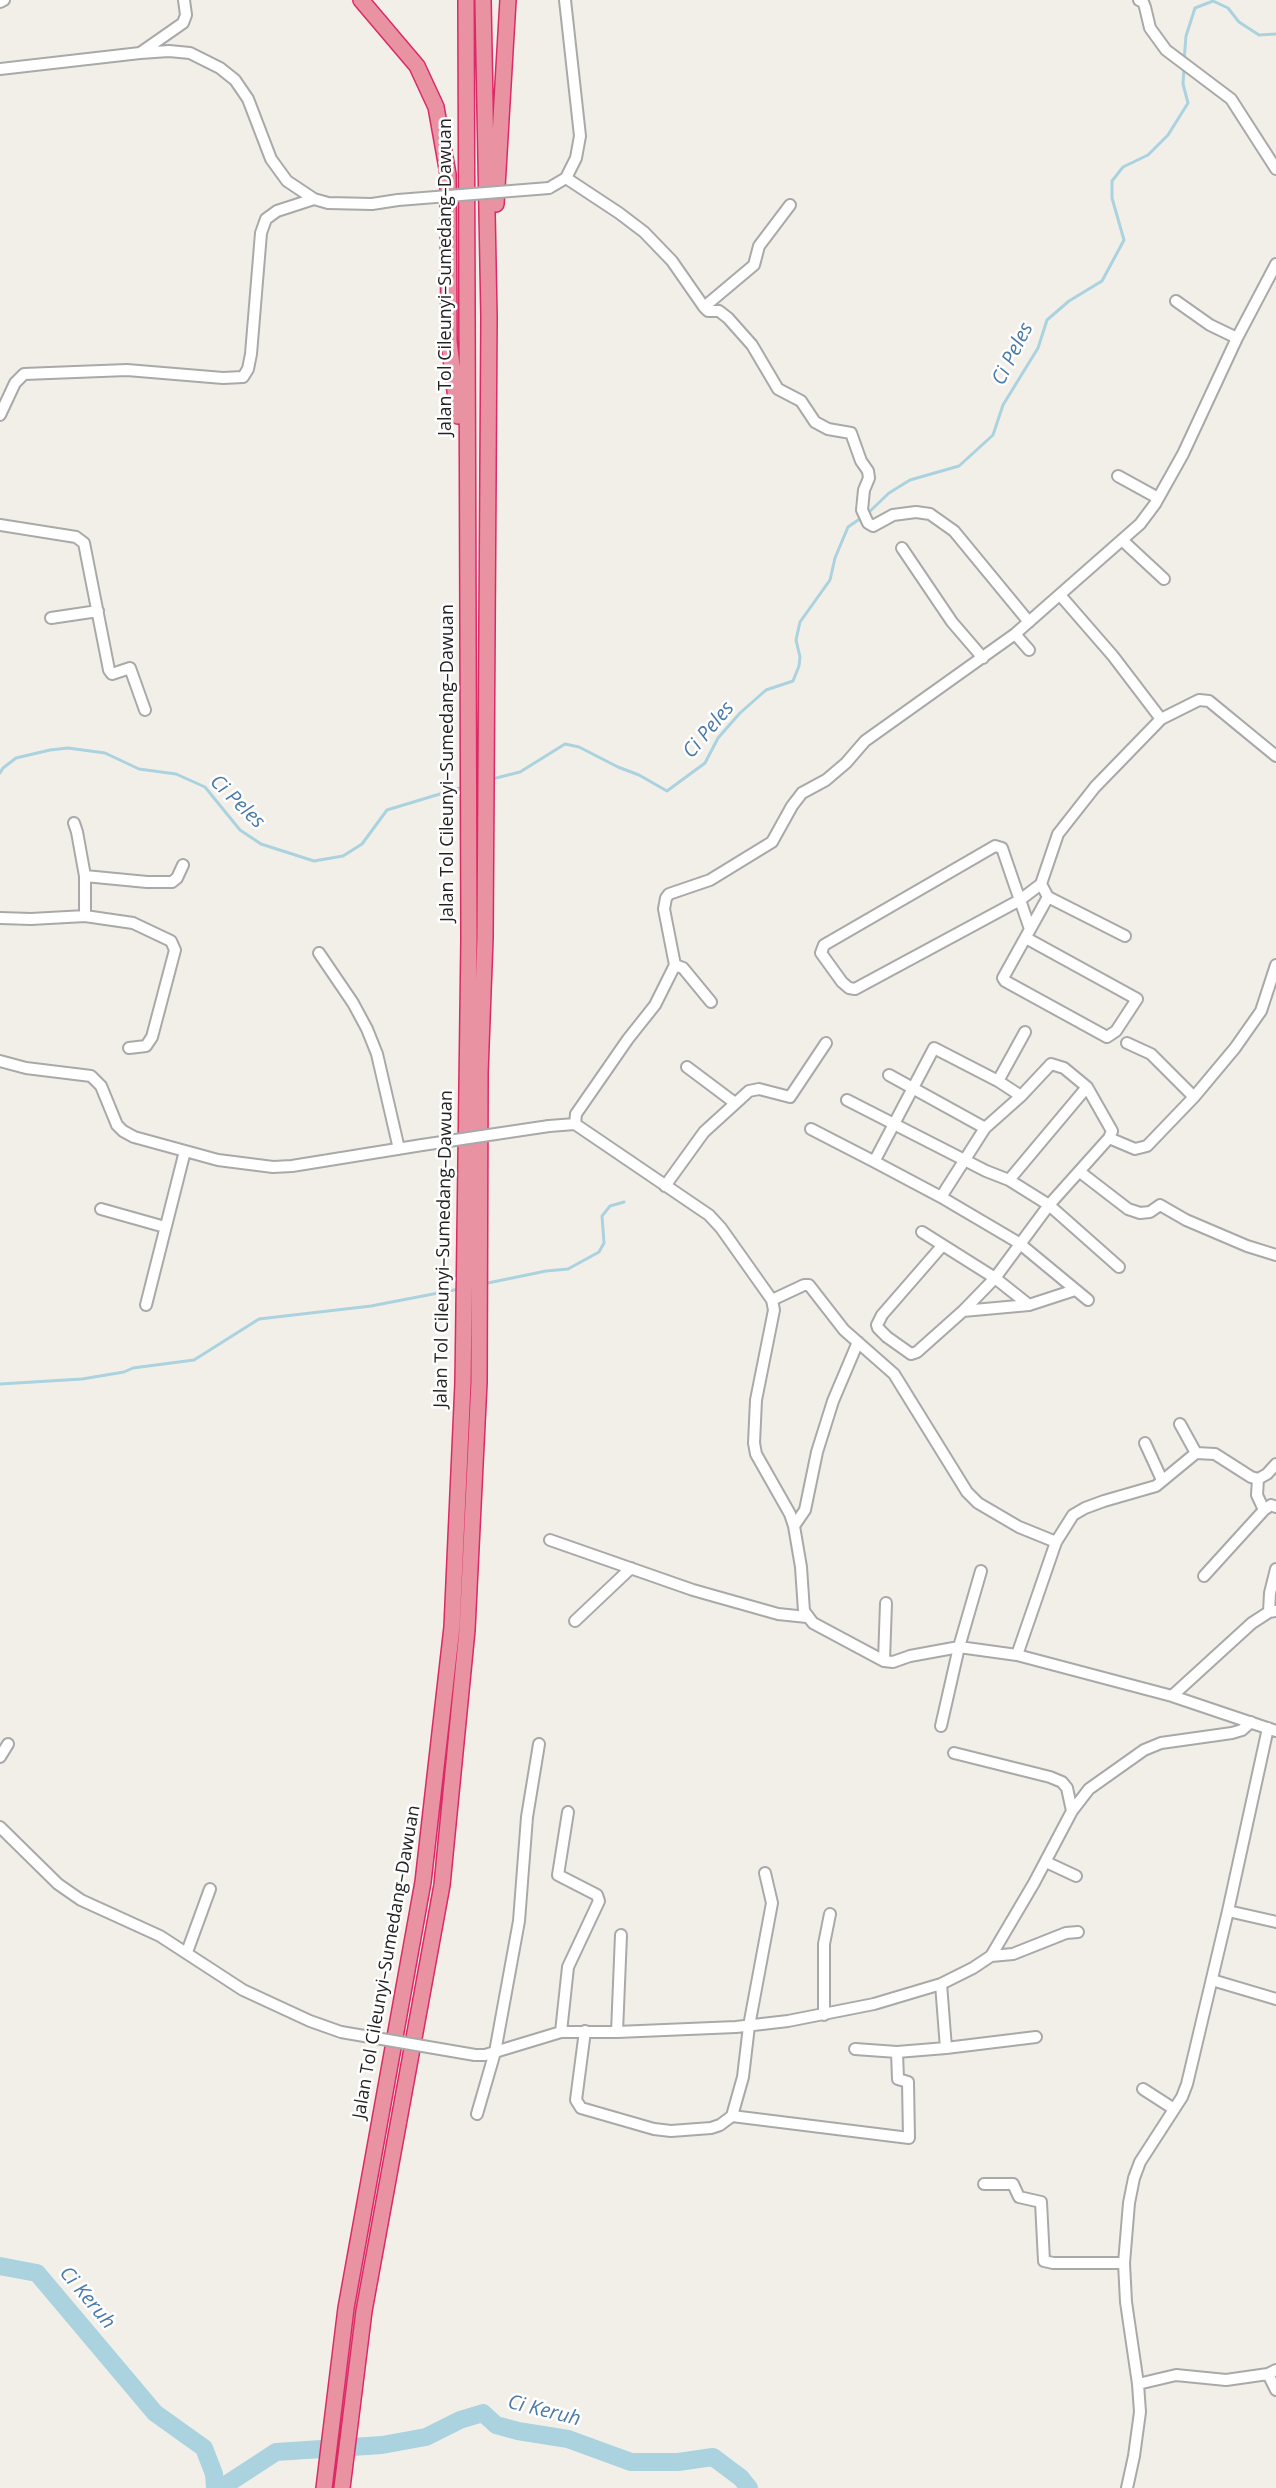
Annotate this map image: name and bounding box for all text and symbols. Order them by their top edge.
street label: Jalan Tol Cileunyi–Sumedang–Dawuan [435,118,457,436]
water label: Ci Peles [987,319,1039,389]
street label: Jalan Tol Cileunyi–Sumedang–Dawuan [437,604,459,922]
water label: Ci Peles [678,697,740,763]
water label: Ci Peles [205,770,269,834]
street label: Jalan Tol Cileunyi–Sumedang–Dawuan [430,1090,458,1408]
street label: Jalan Tol Cileunyi–Sumedang–Dawuan [349,1804,425,2120]
water label: Ci Keruh [54,2262,120,2334]
water label: Ci Keruh [505,2390,583,2432]

